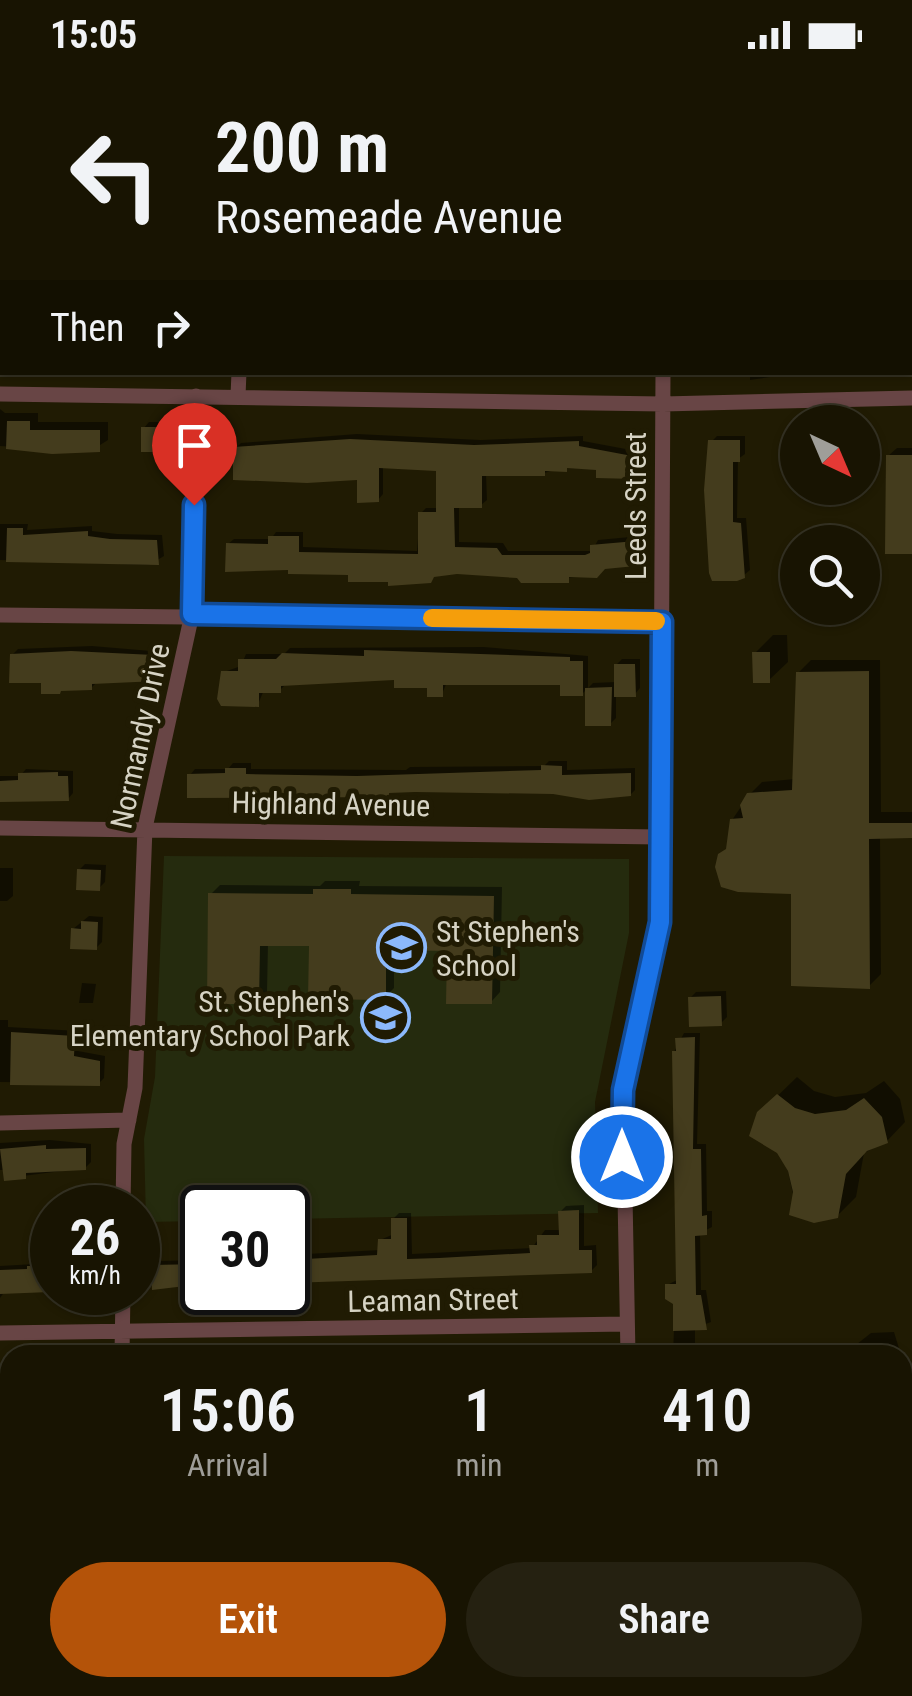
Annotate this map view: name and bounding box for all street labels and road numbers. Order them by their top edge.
street label: Leeds Street [618,432,653,580]
street label: Normandy Drive [103,640,177,832]
street label: Highland Avenue [231,785,431,823]
street label: Leaman Street [347,1281,519,1319]

